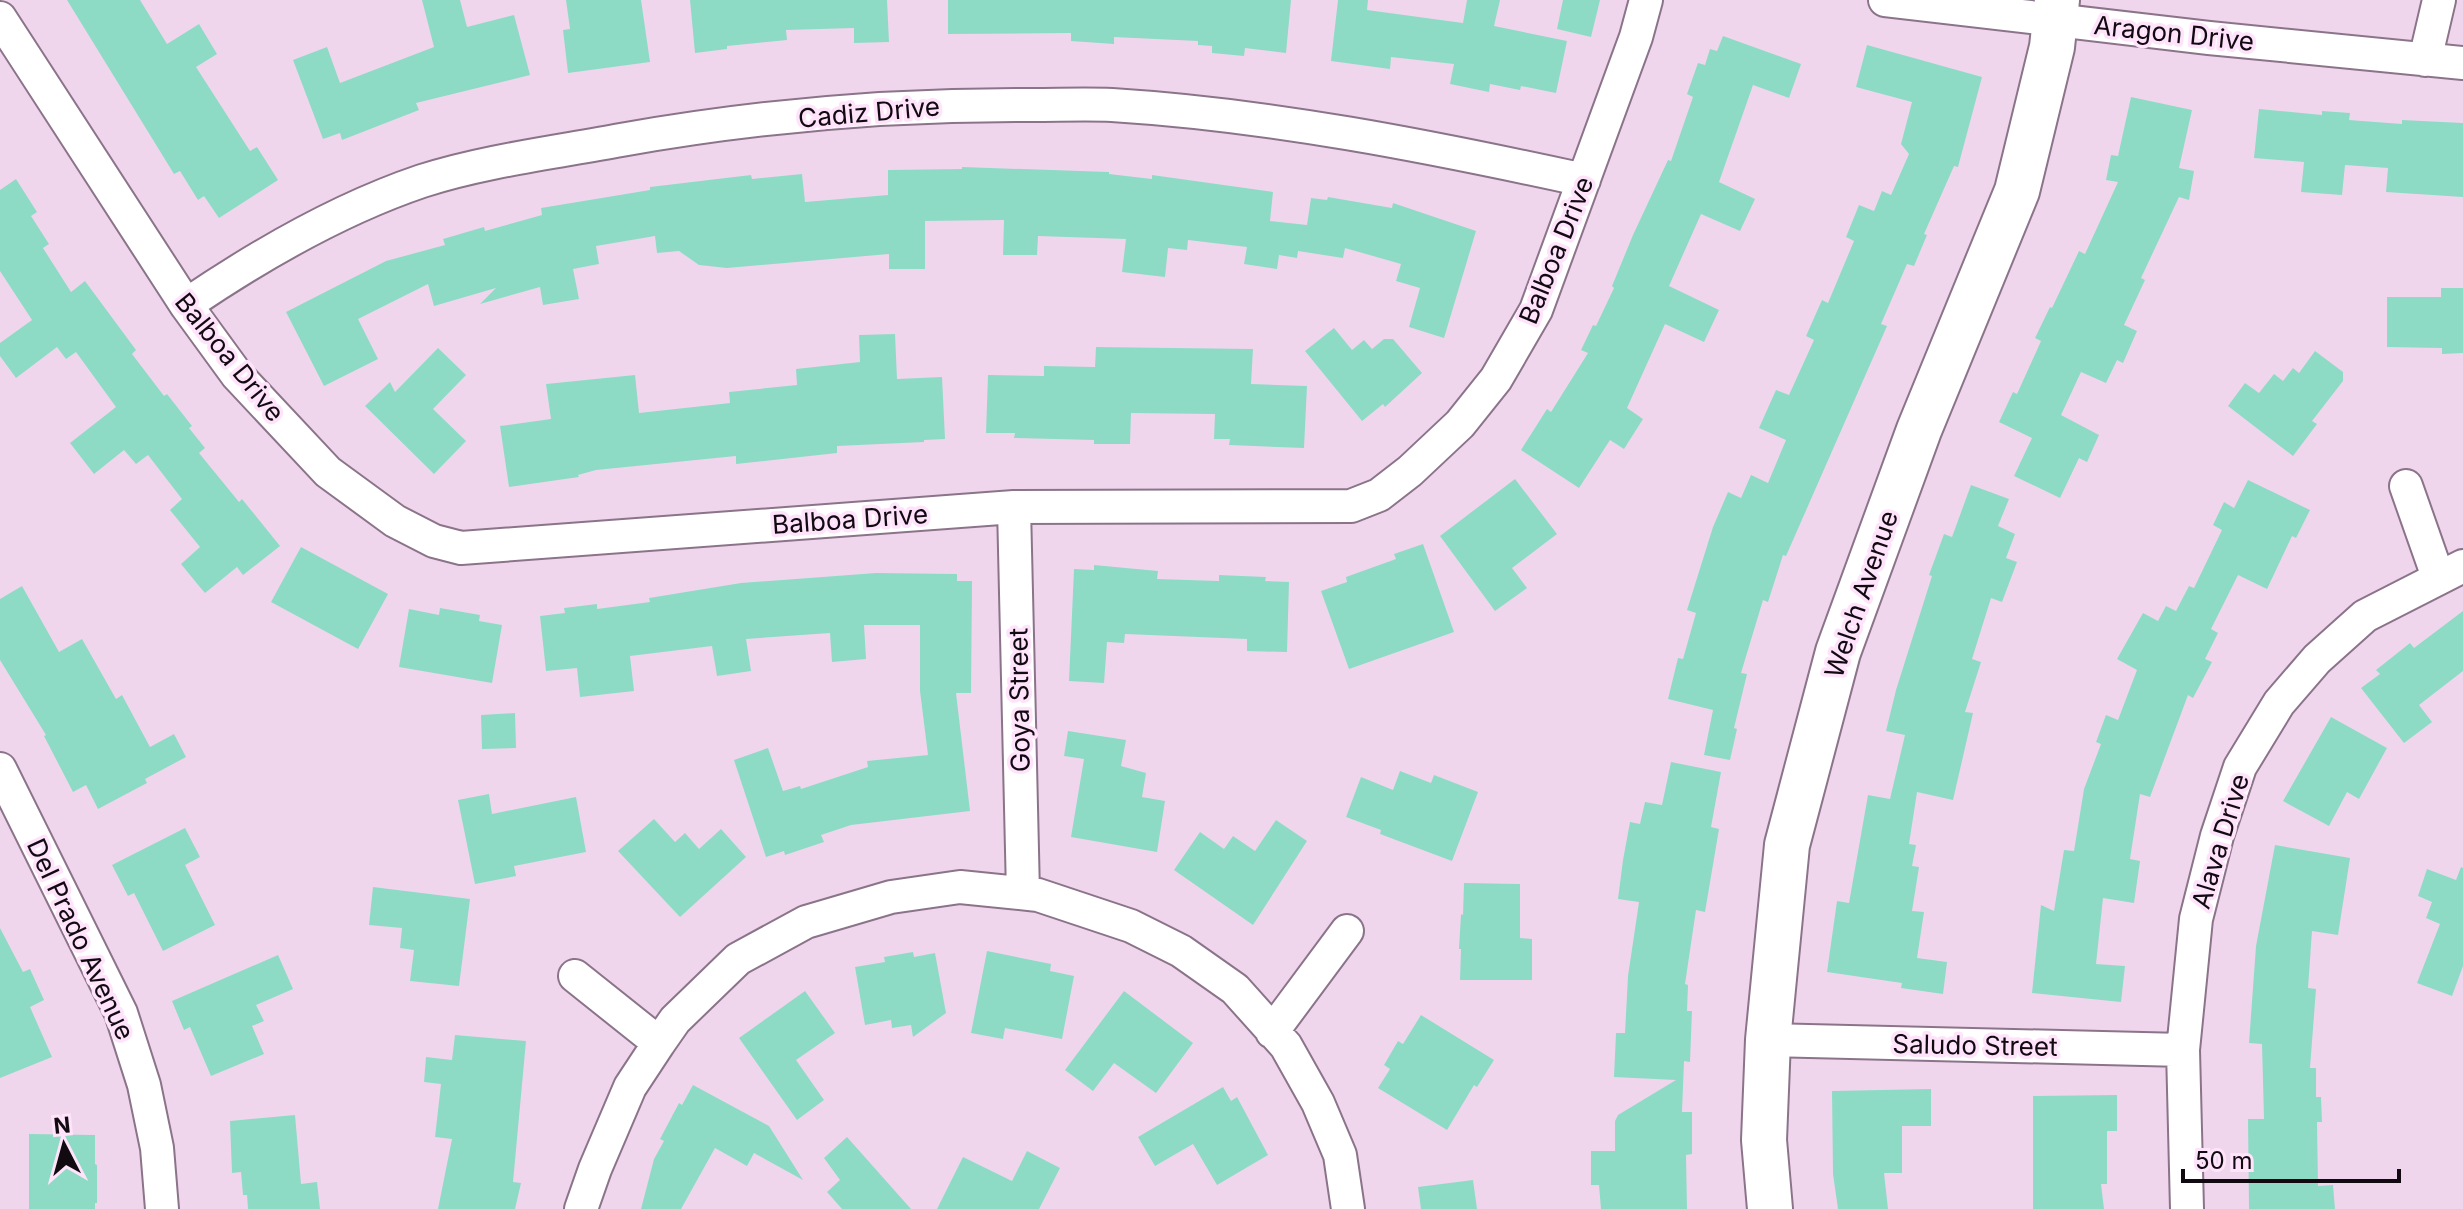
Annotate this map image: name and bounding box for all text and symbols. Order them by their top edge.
street label: Aragon Drive [2092,9,2256,57]
street label: Cadiz Drive [797,90,941,134]
street label: Balboa Drive [1512,172,1600,328]
street label: Balboa Drive [169,287,291,427]
street label: Balboa Drive [771,498,929,540]
street label: Welch Avenue [1818,506,1904,682]
street label: Goya Street [1002,628,1036,772]
street label: Alava Drive [2185,770,2255,912]
street label: Del Prado Avenue [21,833,141,1045]
street label: Saludo Street [1892,1028,2058,1062]
north arrow [24,1105,104,1185]
text: N [52,1111,72,1139]
scale bar [2183,1133,2399,1183]
text: 50 m [2195,1146,2253,1175]

